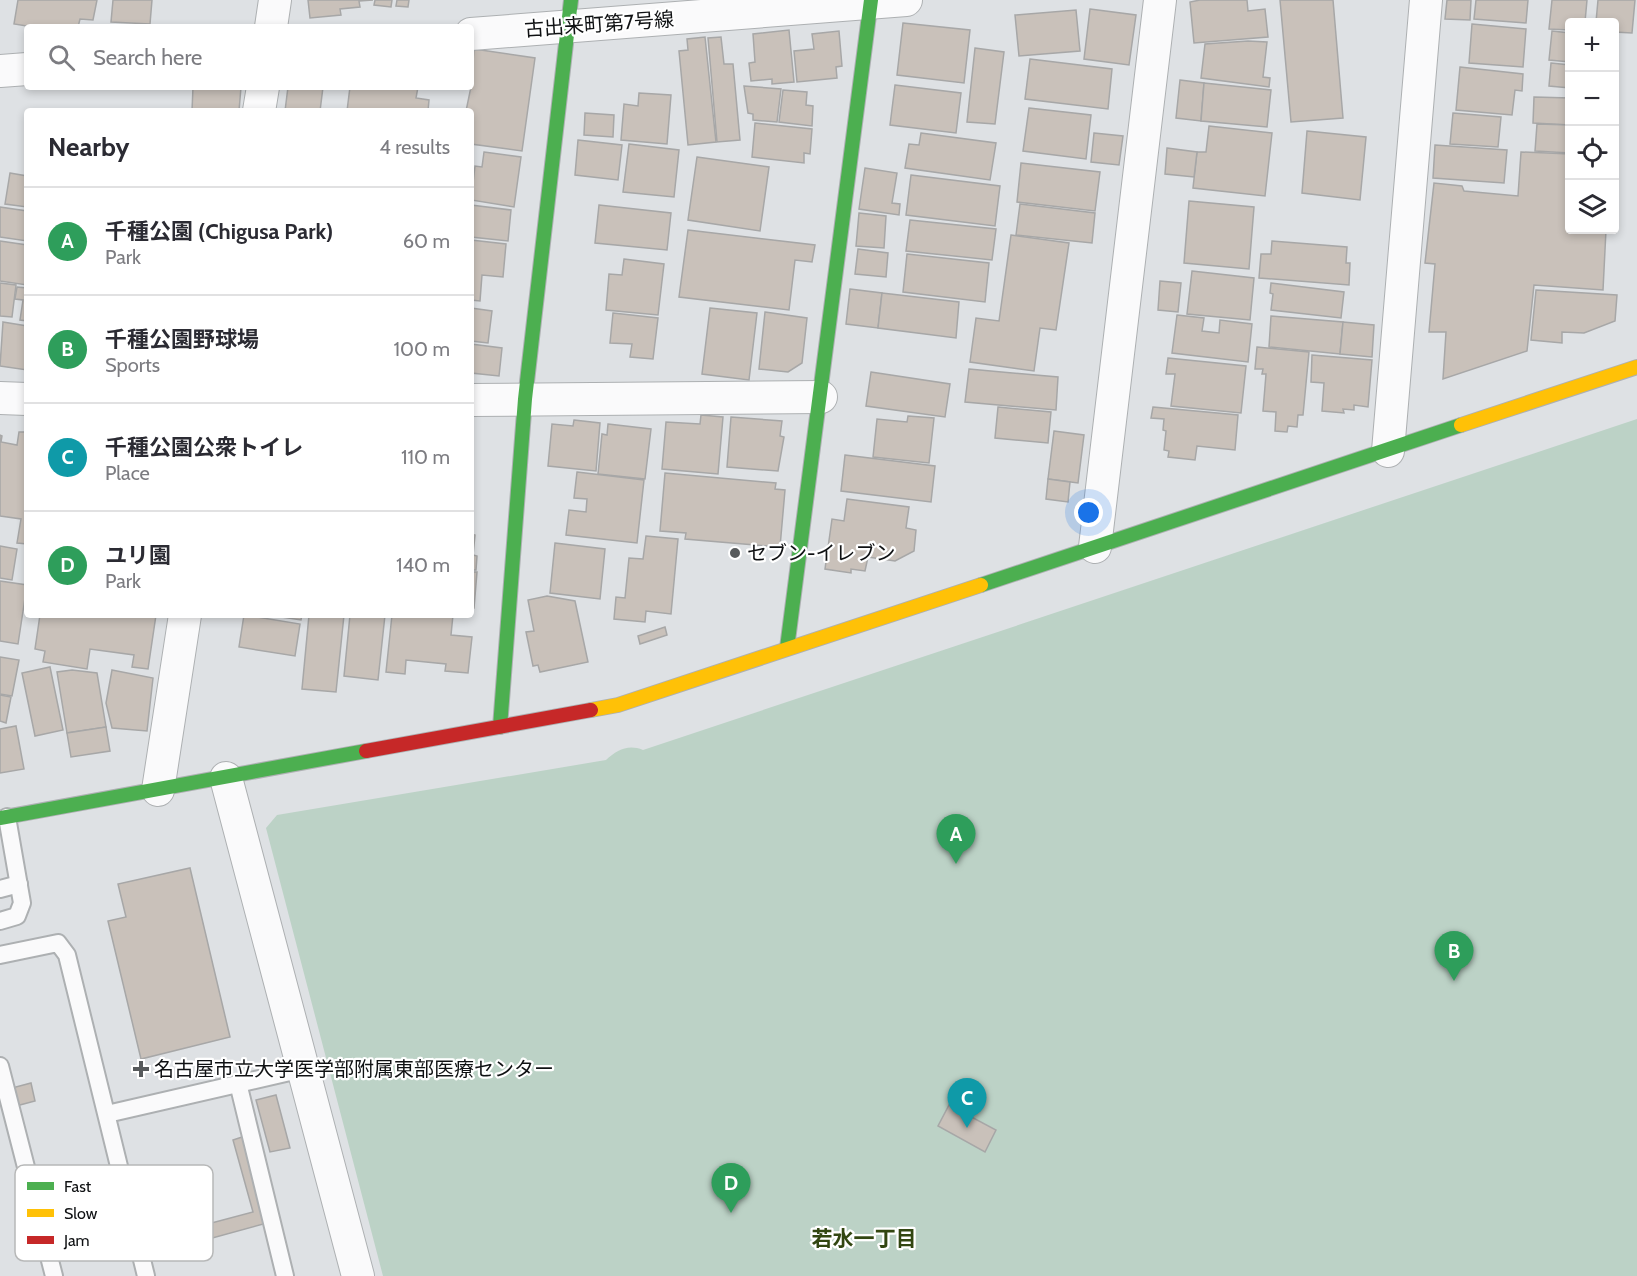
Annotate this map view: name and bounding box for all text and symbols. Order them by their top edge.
street label: 古出来町第7号線 [523,7,675,41]
map controls [1565,18,1619,234]
button: + [1565,18,1619,72]
search box [24,24,474,90]
icon: search [45,41,78,74]
text: Search here [93,44,202,71]
button: − [1565,72,1619,126]
button: locate [1565,126,1619,180]
text: Nearby [48,131,129,163]
text: 4 results [379,135,450,159]
button: layers [1565,180,1619,234]
text: 千種公園 (Chigusa Park) [105,218,333,245]
text: A [61,229,74,253]
text: 60 m [403,229,450,253]
text: Park [105,245,141,269]
text: 千種公園野球場 [105,326,259,353]
text: B [61,337,74,361]
text: 100 m [394,337,450,361]
text: Sports [105,353,160,377]
text: 千種公園公衆トイレ [105,434,303,461]
text: C [61,445,74,469]
text: 110 m [401,445,450,469]
text: Place [105,461,150,485]
your location [1074,498,1103,527]
place label: セブン-イレブン [747,541,895,565]
text: ユリ園 [105,542,171,569]
marker: セブン-イレブン [728,546,742,560]
text: D [60,553,75,577]
text: 140 m [396,553,450,577]
text: Park [105,569,141,593]
pin: A [936,814,976,864]
pin: B [1434,932,1474,981]
place label: 名古屋市立大学医学部附属東部医療センター [154,1057,554,1081]
marker: 名古屋市立大学医学部附属東部医療センター [132,1060,150,1078]
pin: C [948,1078,986,1128]
pin: D [712,1164,750,1213]
legend [15,1165,213,1261]
text: Fast [64,1177,92,1196]
text: Slow [64,1204,98,1223]
district label: 若水一丁目 [812,1226,917,1251]
text: Jam [63,1231,90,1250]

